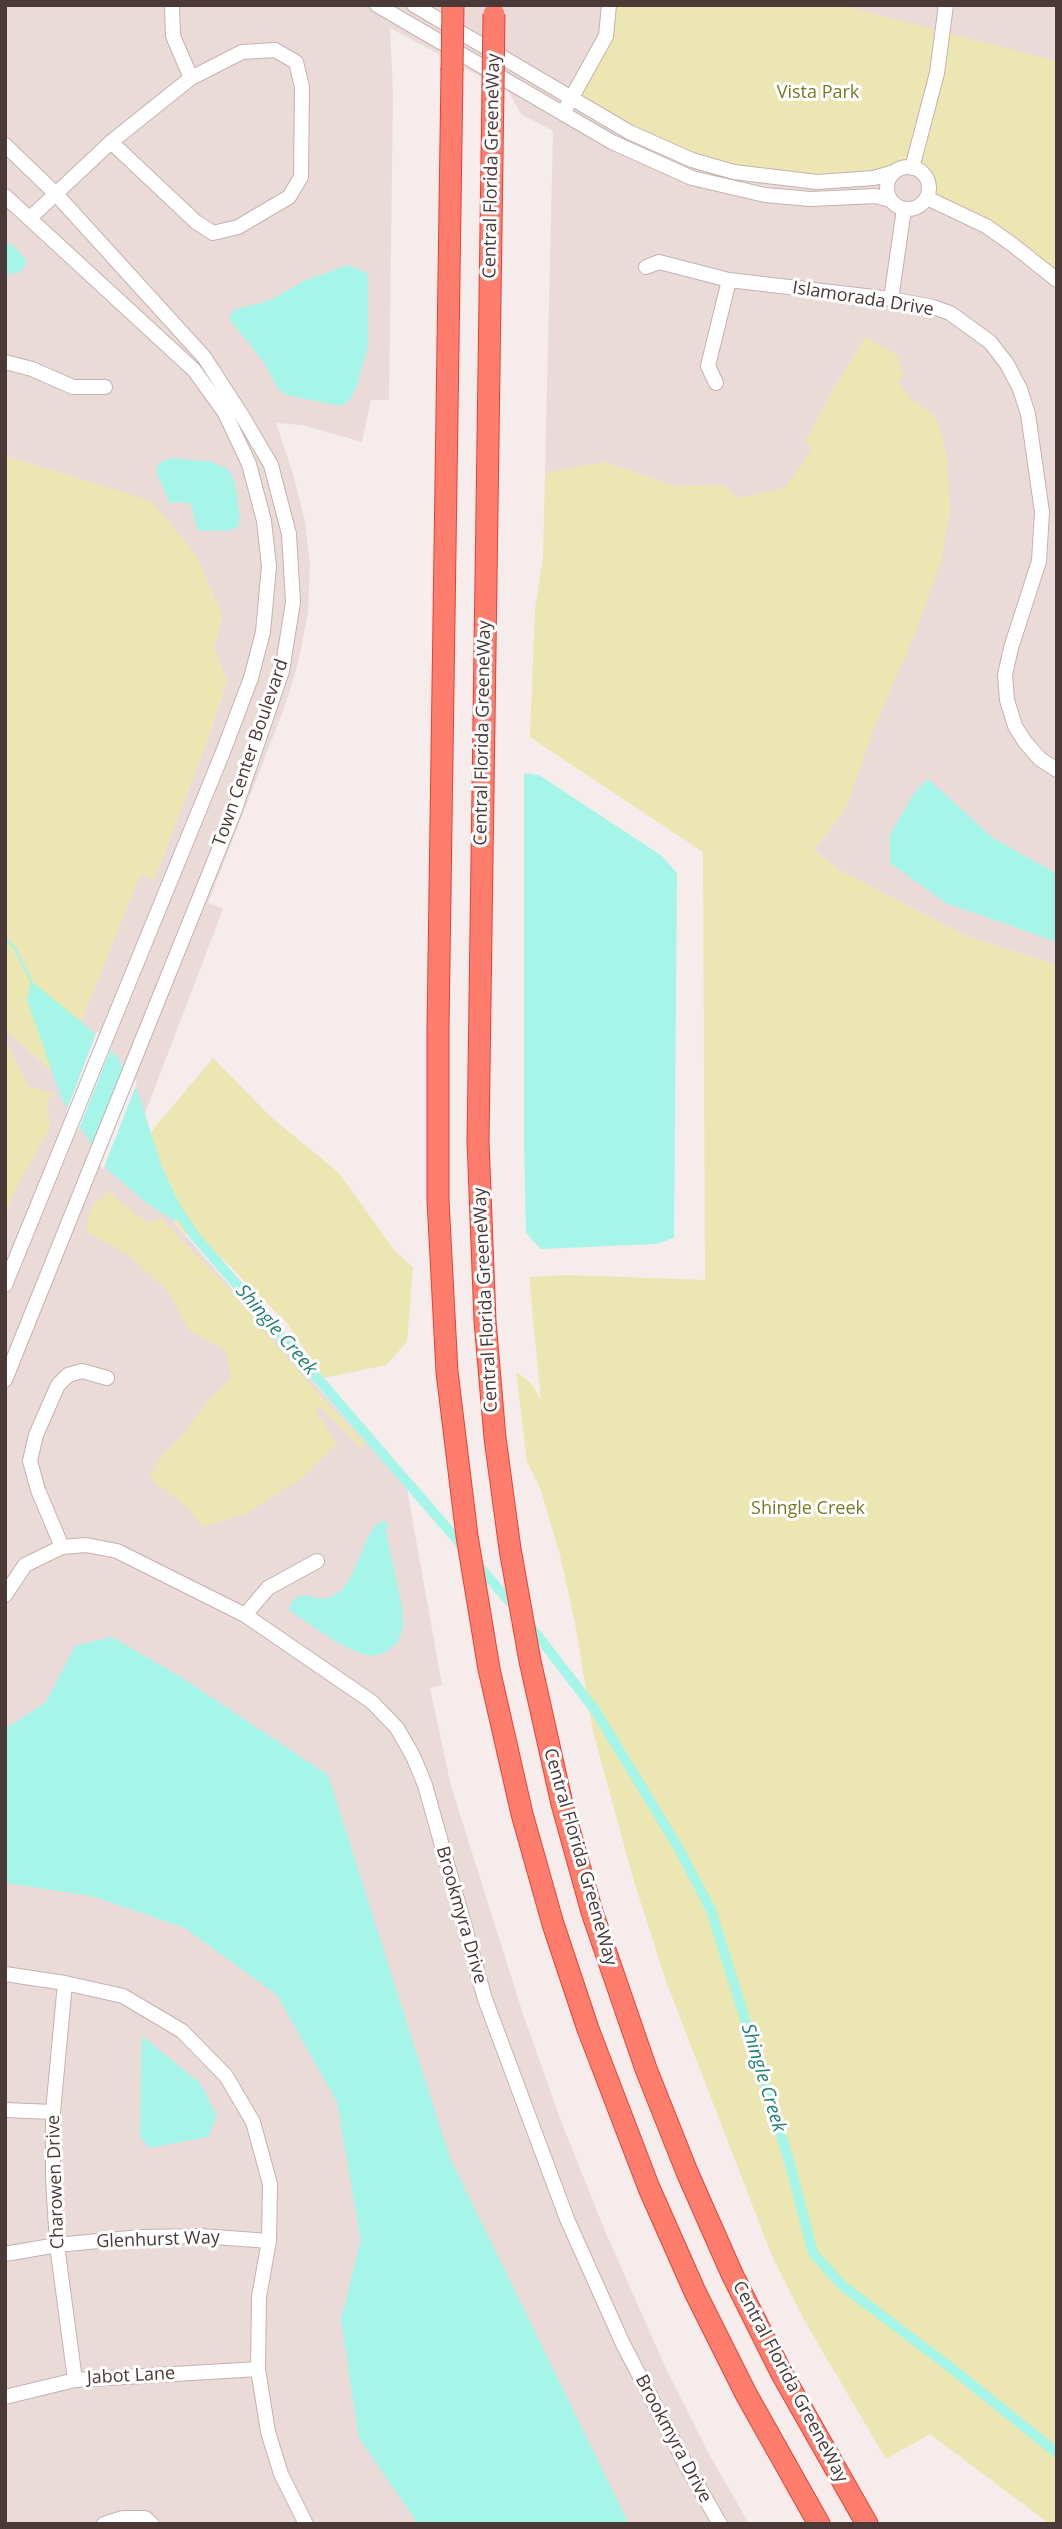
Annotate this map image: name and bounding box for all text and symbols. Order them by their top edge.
street label: Central Florida GreeneWay [479,53,505,279]
park label: Vista Park [777,82,859,104]
street label: Islamorada Drive [791,277,935,321]
street label: Central Florida GreeneWay [470,620,496,846]
street label: Town Center Boulevard [209,656,293,850]
street label: Central Florida GreeneWay [469,1187,503,1413]
water label: Shingle Creek [231,1280,321,1380]
park label: Shingle Creek [751,1498,865,1520]
street label: Central Florida GreeneWay [539,1746,621,1968]
street label: Brookmyra Drive [431,1844,491,1986]
water label: Shingle Creek [736,2021,790,2135]
street label: Charowen Drive [43,2114,69,2250]
street label: Glenhurst Way [96,2227,220,2253]
street label: Central Florida GreeneWay [728,2278,852,2486]
street label: Jabot Lane [86,2363,176,2389]
street label: Brookmyra Drive [630,2371,716,2507]

